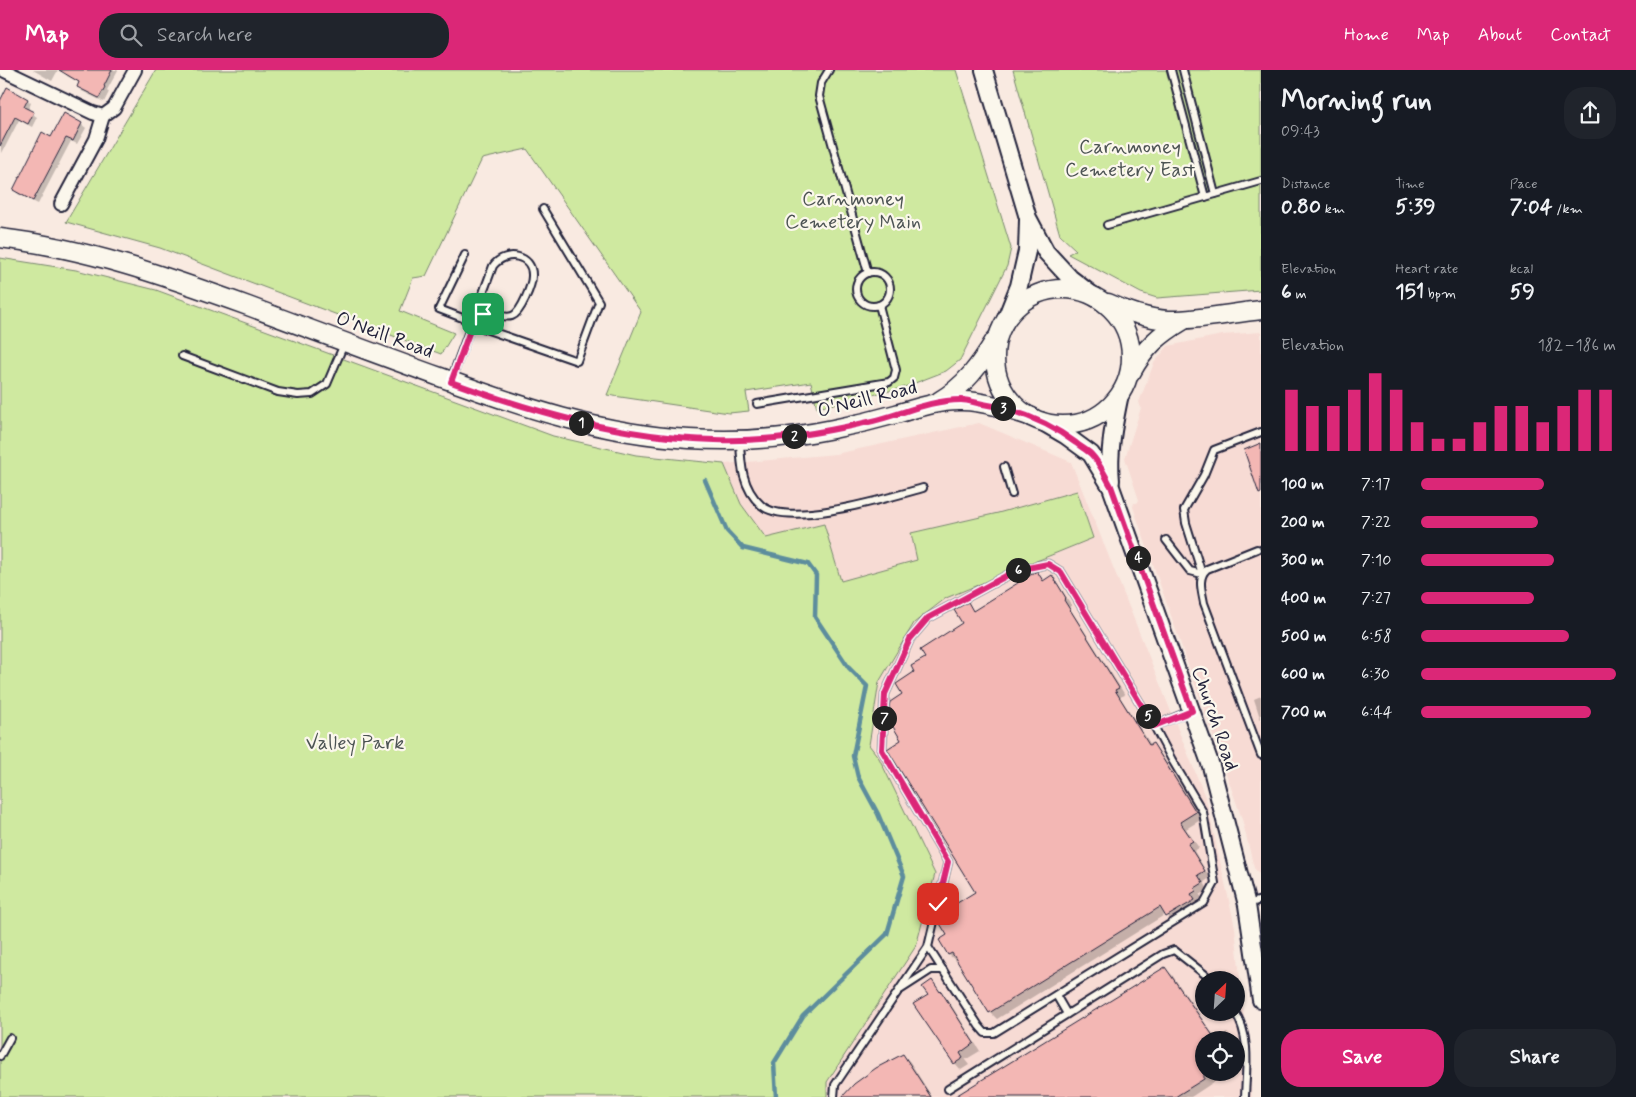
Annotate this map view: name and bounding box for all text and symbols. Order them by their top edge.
search box [99,13,449,58]
text: Map [25,20,69,51]
icon: search [117,21,145,49]
text: Search here [157,23,253,48]
text: Home [1344,23,1389,47]
text: Map [1417,23,1450,47]
text: About [1478,23,1522,47]
text: Contact [1550,23,1611,47]
text: Morning run [1281,83,1432,120]
button: share [1564,87,1616,139]
text: 09:43 [1281,121,1320,142]
park label: Carnmoney Cemetery East [1065,134,1195,184]
text: Distance [1281,175,1330,193]
text: Time [1395,175,1425,193]
text: Pace [1510,175,1538,193]
park label: Carnmoney Cemetery Main [785,186,921,236]
text: 0.80 [1281,193,1321,221]
text: 5:39 [1395,193,1436,221]
text: 7:04 [1510,193,1553,221]
text: km [1321,200,1345,218]
text: /km [1553,200,1583,218]
text: Elevation [1281,260,1336,278]
text: Heart rate [1395,260,1458,278]
text: kcal [1510,260,1533,278]
text: 6 [1281,278,1292,306]
text: 151 [1395,278,1424,306]
text: 59 [1510,278,1535,306]
text: m [1292,285,1307,303]
text: bpm [1424,285,1456,303]
pin [462,293,504,335]
icon: arrive [469,300,497,328]
street label: O'Neill Road [332,305,437,366]
text: Elevation [1281,335,1344,356]
text: 182–186 m [1538,335,1616,356]
street label: O'Neill Road [815,374,920,425]
pin: 3 [990,396,1016,420]
text: 3 [1000,399,1007,417]
pin: 1 [568,410,594,436]
text: 1 [578,414,585,432]
pin: 2 [782,424,806,448]
text: 2 [791,427,798,445]
text: 100 m [1281,474,1324,495]
text: 7:17 [1361,474,1390,495]
text: 200 m [1281,512,1325,533]
text: 7:22 [1361,512,1391,533]
pin: 4 [1126,546,1150,570]
text: 4 [1134,549,1143,567]
text: 300 m [1281,550,1324,571]
text: 7:10 [1361,550,1391,571]
pin: 6 [1006,558,1030,582]
text: 6 [1015,561,1022,579]
text: 400 m [1281,588,1326,609]
text: 7:27 [1361,588,1391,609]
text: 500 m [1281,626,1326,647]
text: 6:58 [1361,626,1392,647]
street label: Church Road [1184,663,1245,774]
text: 600 m [1281,664,1325,685]
text: 6:30 [1361,664,1390,685]
text: 700 m [1281,702,1327,723]
text: 6:44 [1361,702,1393,723]
pin: 5 [1136,704,1160,728]
pin: 7 [872,706,896,730]
text: 5 [1144,707,1153,725]
text: 7 [880,709,889,727]
park label: Valley Park [306,730,404,757]
pin [917,883,959,925]
icon: check [924,890,952,918]
north arrow [1195,971,1245,1021]
map controls [1195,971,1245,1081]
button: Save [1281,1029,1444,1087]
button: Share [1454,1029,1616,1087]
button: locate [1195,1031,1245,1081]

